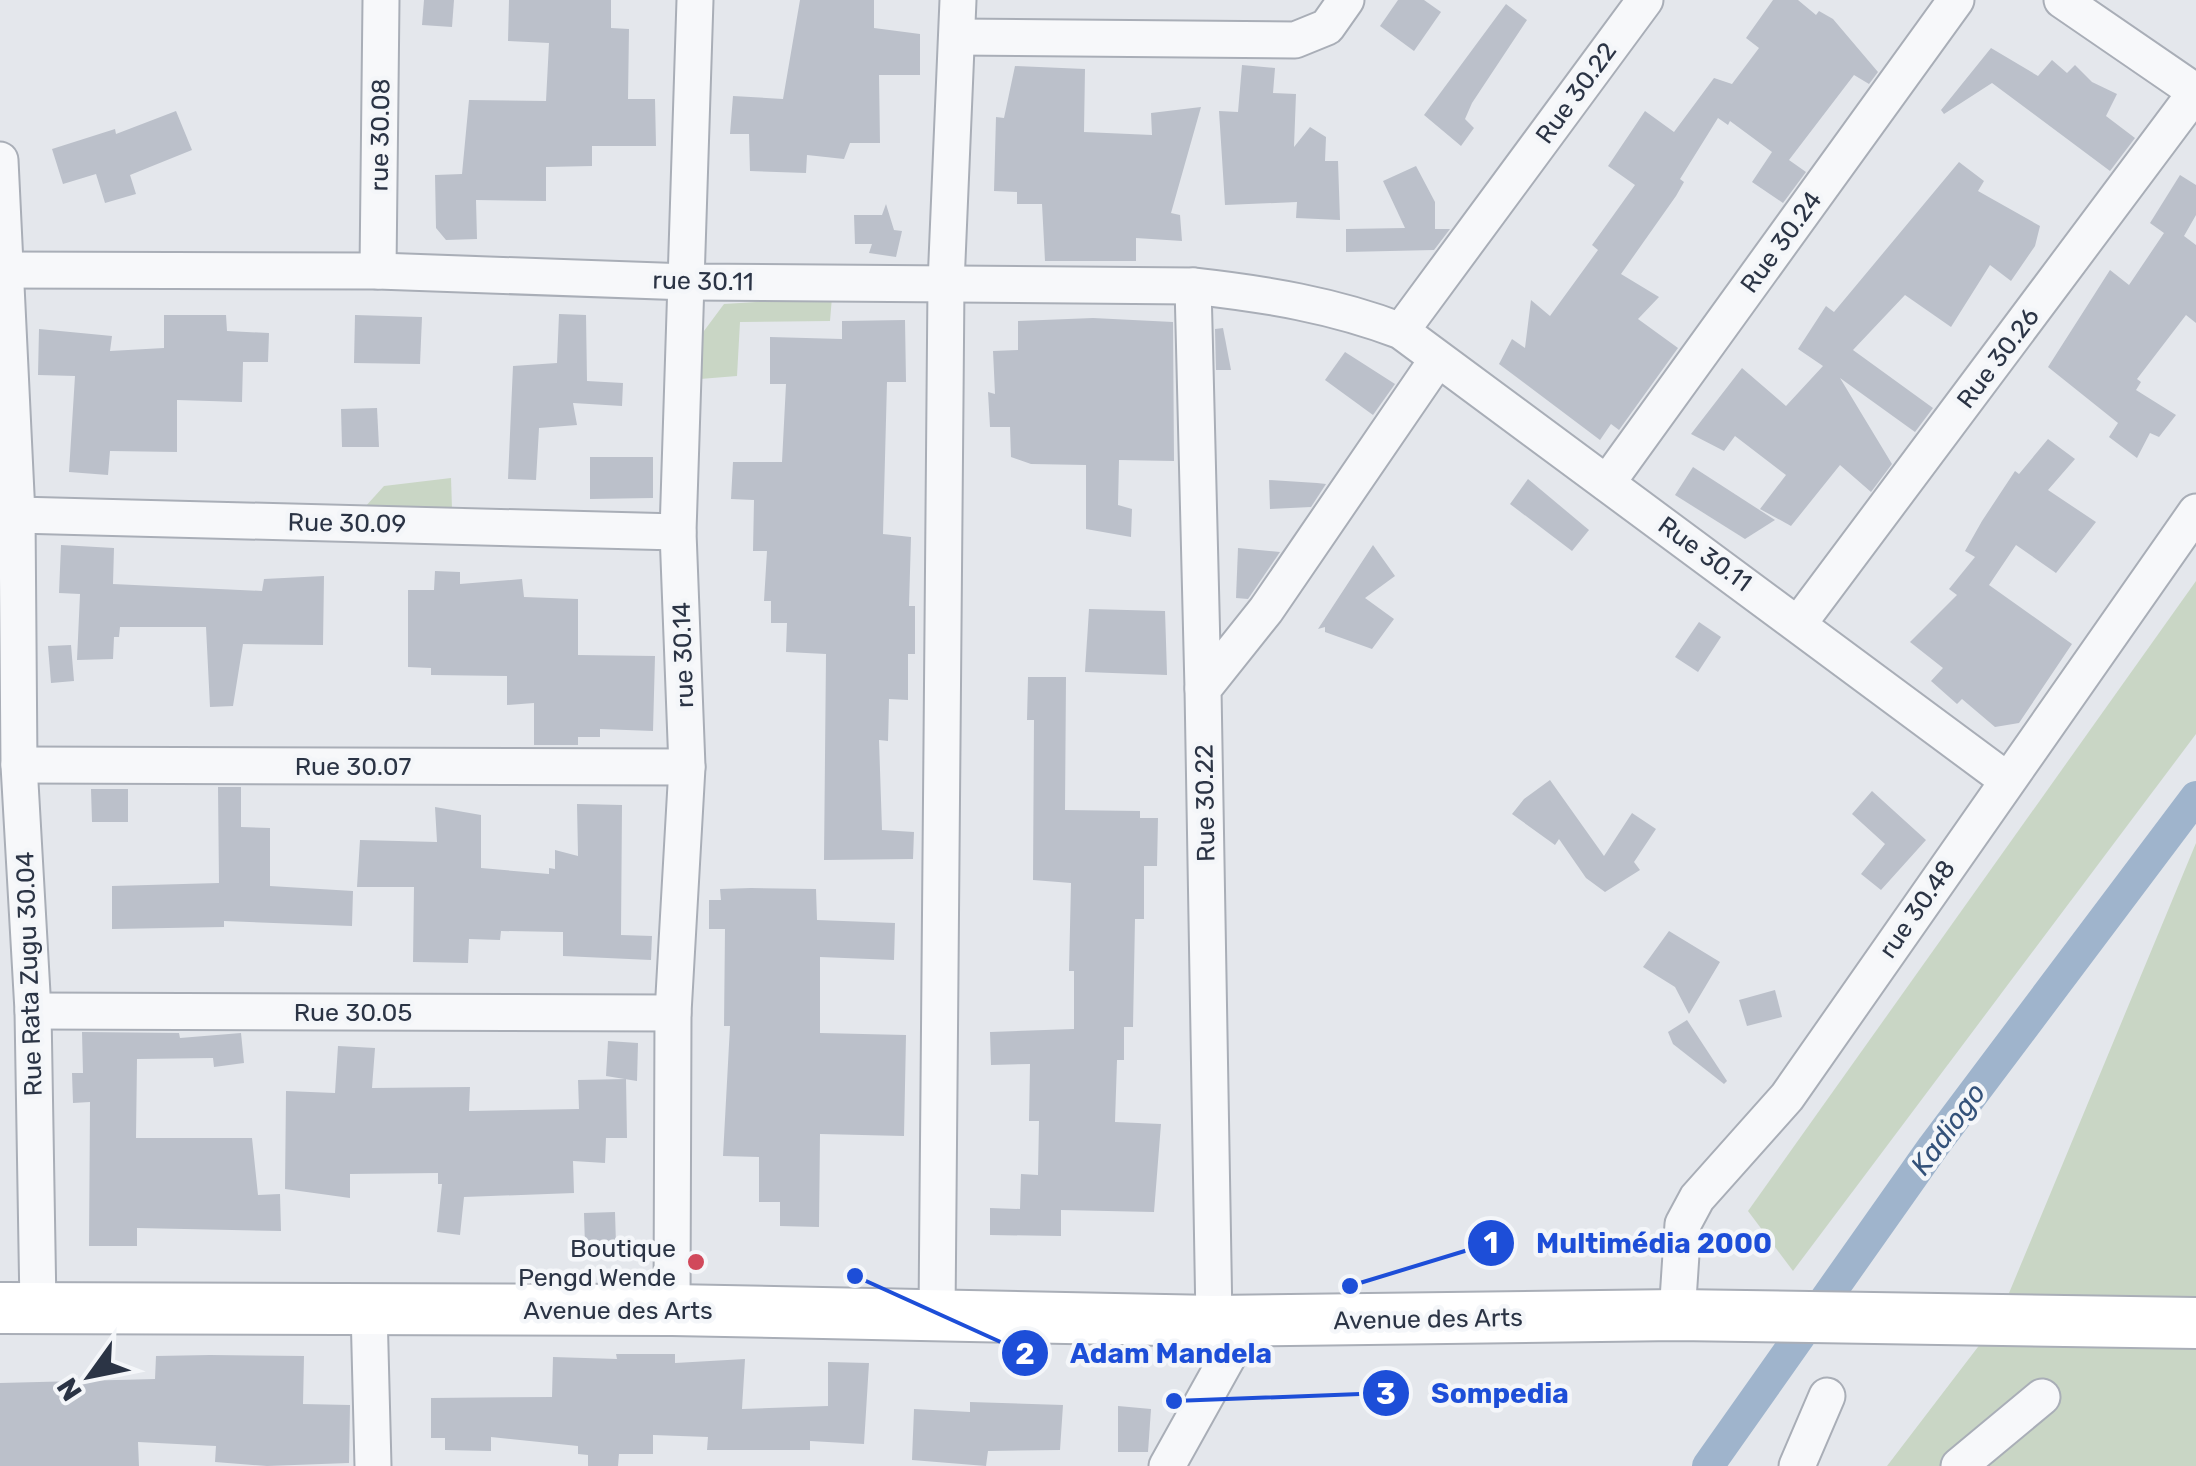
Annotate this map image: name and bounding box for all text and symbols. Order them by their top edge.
street label: Rue 30.22 [1530,37,1622,149]
street label: rue 30.08 [365,78,395,192]
street label: Rue 30.24 [1734,186,1828,298]
street label: rue 30.11 [652,266,754,296]
street label: Rue 30.26 [1951,302,2045,414]
street label: Rue 30.09 [287,507,407,539]
street label: Rue 30.11 [1653,511,1757,597]
street label: rue 30.14 [667,602,699,708]
street label: Rue 30.22 [1189,744,1221,862]
street label: Rue 30.07 [295,752,412,781]
street label: Rue Rata Zugu 30.04 [10,851,48,1097]
street label: rue 30.48 [1873,855,1961,963]
street label: Rue 30.05 [294,998,412,1027]
water label: Kadiogo [1904,1077,1992,1181]
callout: Multimédia 2000 [1466,1214,1792,1272]
text: 1 [1484,1225,1498,1261]
text: Multimédia 2000 [1536,1227,1772,1260]
place label: Boutique Pengd Wende [518,1234,676,1292]
marker: Boutique Pengd Wende [685,1251,707,1273]
street label: Avenue des Arts [523,1296,713,1325]
street label: Avenue des Arts [1333,1303,1523,1335]
callout: Adam Mandela [1000,1324,1292,1382]
north arrow [40,1326,140,1426]
text: 2 [1015,1336,1035,1372]
text: Adam Mandela [1070,1337,1272,1370]
callout: Sompedia [1361,1364,1589,1422]
text: N [50,1372,89,1407]
text: 3 [1376,1376,1396,1412]
text: Sompedia [1431,1377,1569,1410]

